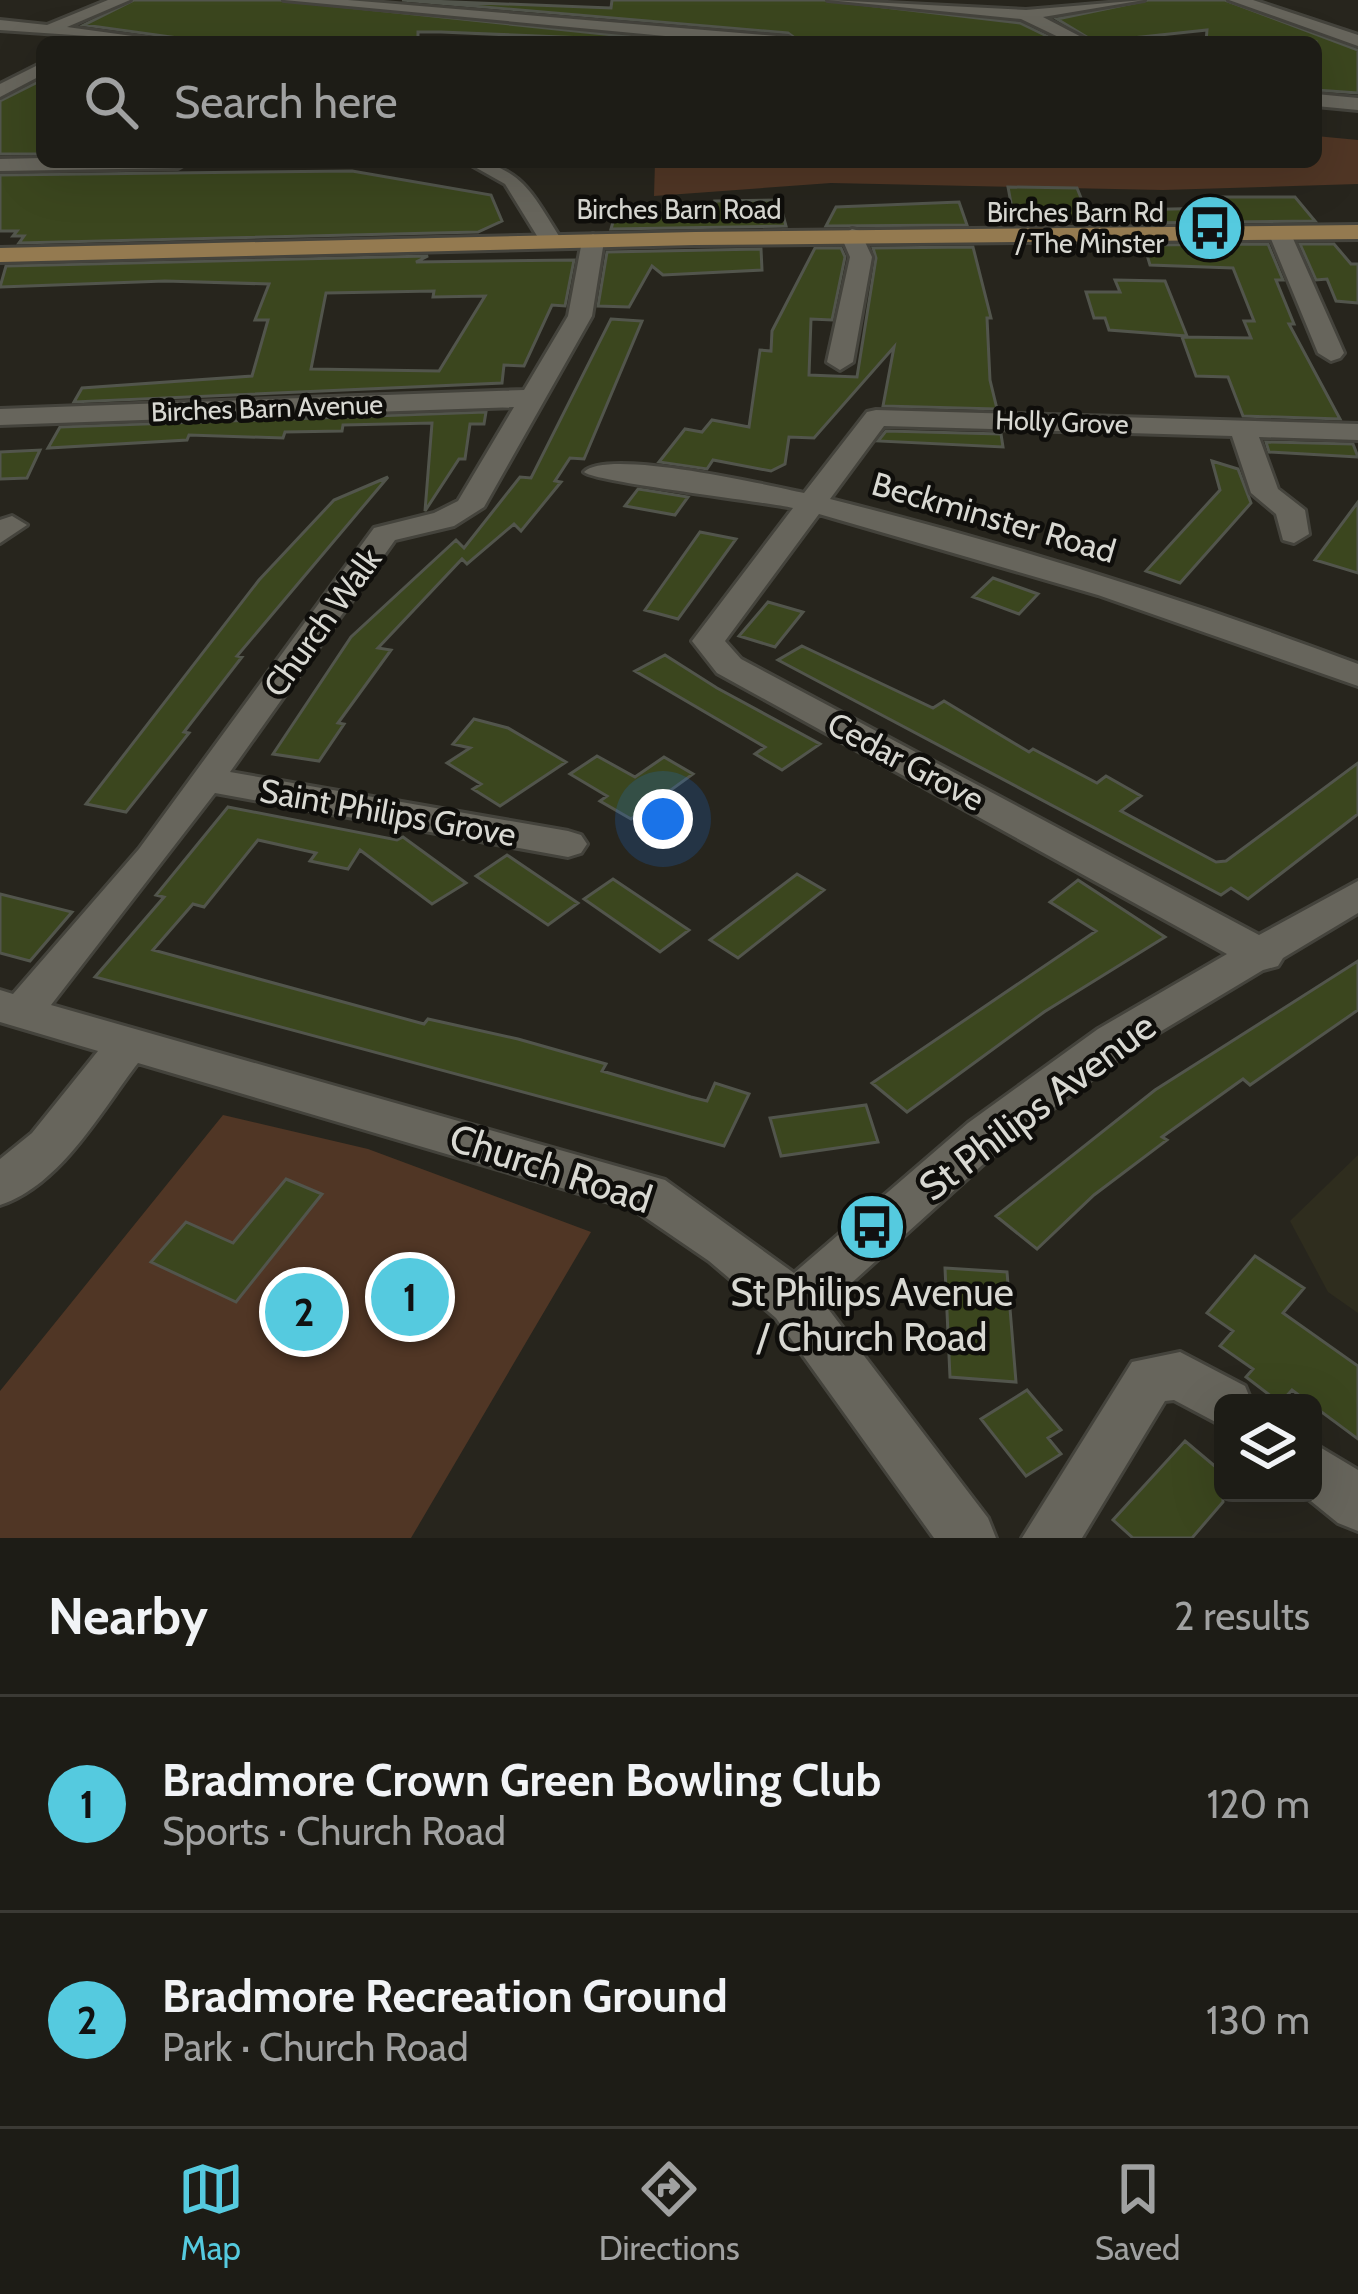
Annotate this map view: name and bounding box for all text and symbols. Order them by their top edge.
search box [36,36,1322,168]
icon: search [78,69,144,135]
text: Search here [174,75,398,129]
street label: Birches Barn Road [576,193,782,226]
bus stop icon: Birches Barn Rd / The Minster [1175,193,1245,263]
place label: Birches Barn Rd / The Minster [987,196,1164,260]
street label: Birches Barn Avenue [150,387,384,429]
street label: Holly Grove [995,403,1129,441]
street label: Beckminster Road [867,463,1121,571]
street label: Church Walk [255,540,389,704]
street label: Cedar Grove [821,703,991,819]
street label: Saint Philips Grove [257,770,519,854]
your location [633,789,693,849]
street label: St Philips Avenue [909,1002,1165,1210]
street label: Church Road [444,1113,658,1223]
bus stop icon: St Philips Avenue / Church Road [837,1192,907,1262]
pin: 1 [371,1252,449,1342]
pin: 2 [265,1267,343,1357]
place label: St Philips Avenue / Church Road [730,1268,1014,1361]
map controls [1214,1394,1322,1502]
button: layers [1214,1394,1322,1502]
text: Nearby [48,1585,208,1647]
text: 2 results [1174,1592,1310,1640]
text: Bradmore Crown Green Bowling Club [162,1753,881,1807]
text: 1 [80,1780,94,1828]
text: 120 m [1207,1780,1310,1828]
text: Sports · Church Road [162,1807,506,1855]
text: Bradmore Recreation Ground [162,1969,728,2023]
text: 2 [77,1996,97,2044]
text: 130 m [1206,1996,1310,2044]
text: Park · Church Road [162,2023,469,2071]
tab: Map [178,2156,244,2268]
tab: Directions [599,2156,740,2268]
tab: Saved [1095,2156,1180,2268]

